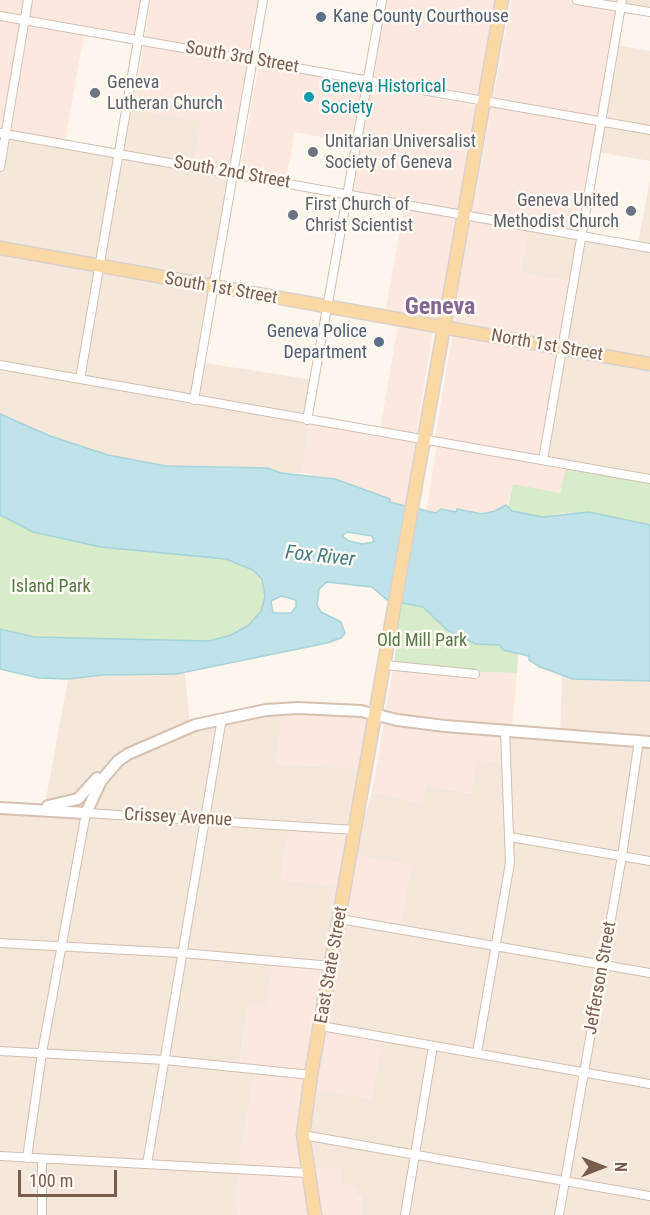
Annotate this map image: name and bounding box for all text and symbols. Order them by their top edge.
place label: Kane County Courthouse [333,6,509,28]
marker: Kane County Courthouse [314,10,328,24]
street label: South 3rd Street [184,37,300,79]
place label: Geneva Lutheran Church [107,72,223,115]
place label: Geneva Historical Society [321,76,446,118]
marker: Geneva Lutheran Church [88,86,102,100]
marker: Geneva Historical Society [302,90,316,104]
place label: Unitarian Universalist Society of Geneva [325,131,476,174]
marker: Unitarian Universalist Society of Geneva [306,145,320,159]
street label: South 2nd Street [172,152,292,194]
place label: Geneva United Methodist Church [493,190,619,232]
place label: First Church of Christ Scientist [305,194,413,236]
marker: Geneva United Methodist Church [624,204,638,218]
marker: First Church of Christ Scientist [286,208,300,222]
street label: South 1st Street [163,268,279,310]
district label: Geneva [405,294,475,322]
place label: Geneva Police Department [267,321,367,364]
street label: North 1st Street [489,326,605,366]
marker: Geneva Police Department [372,335,386,349]
water label: Fox River [284,541,356,573]
park label: Island Park [11,576,91,598]
park label: Old Mill Park [377,630,467,652]
street label: Crissey Avenue [124,804,232,832]
street label: East State Street [311,905,353,1025]
street label: Jefferson Street [580,920,622,1036]
north arrow [572,1137,632,1197]
scale bar [21,1158,120,1196]
text: N [611,1162,630,1172]
text: 100 m [29,1170,73,1191]

